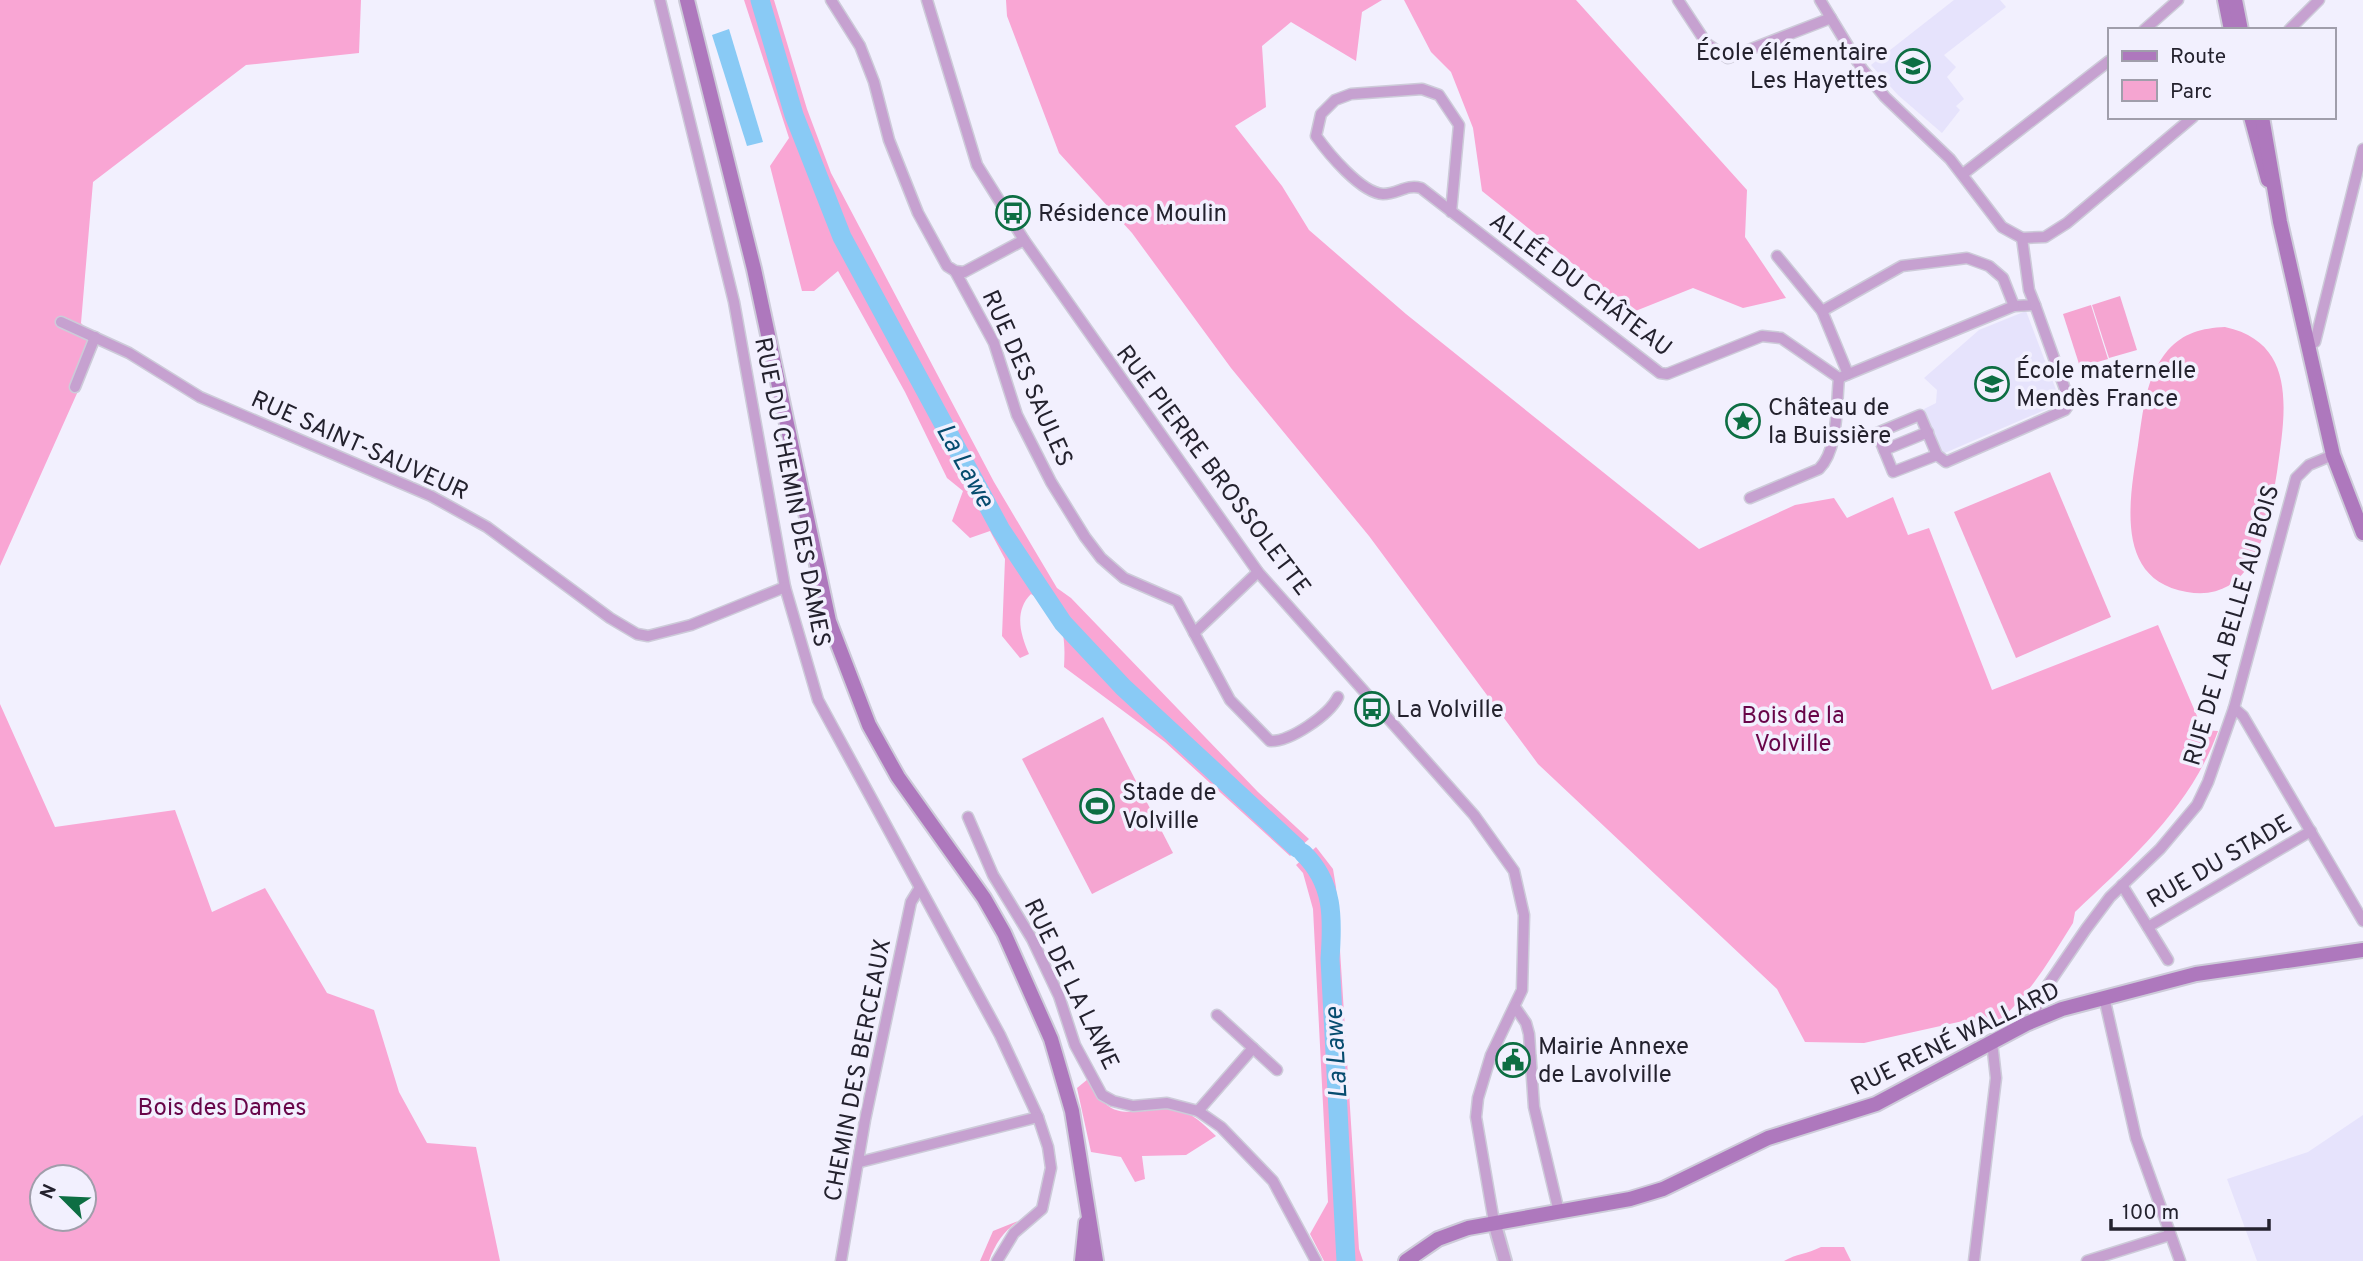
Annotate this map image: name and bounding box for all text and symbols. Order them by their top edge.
legend [2108,28,2335,119]
place label: École élémentaire Les Hayettes [1696,37,1888,97]
text: Route [2170,44,2226,71]
school or university icon: École élémentaire Les Hayettes [1894,47,1932,85]
text: Parc [2170,79,2212,106]
bus stop icon: Résidence Moulin [994,194,1032,232]
place label: Résidence Moulin [1038,200,1227,230]
street label: ALLÉE DU CHÂTEAU [1483,206,1678,364]
street label: RUE DES SAULES [974,286,1079,472]
street label: RUE DU CHEMIN DES DAMES [746,335,836,650]
street label: RUE PIERRE BROSSOLETTE [1108,340,1316,602]
place label: École maternelle Mendès France [2016,355,2196,415]
school or university icon: École maternelle Mendès France [1973,365,2011,403]
street label: RUE SAINT-SAUVEUR [246,385,473,508]
place label: Château de la Buissière [1768,394,1891,452]
place icon: Château de la Buissière [1724,402,1762,440]
water label: La Lawe [927,418,1001,515]
street label: RUE DE LA BELLE AU BOIS [2178,482,2287,770]
bus stop icon: La Volville [1353,690,1391,728]
place label: La Volville [1396,696,1504,726]
park label: Bois de la Volville [1741,702,1845,760]
place label: Stade de Volville [1122,779,1216,837]
sports icon: Stade de Volville [1078,787,1116,825]
street label: RUE DU STADE [2142,809,2298,916]
street label: RUE DE LA LAWE [1016,894,1125,1075]
street label: CHEMIN DES BERCEAUX [819,937,899,1204]
street label: RUE RENÉ WALLARD [1845,974,2065,1104]
water label: La Lawe [1319,1006,1356,1099]
place label: Mairie Annexe de Lavolville [1538,1033,1689,1091]
public building icon: Mairie Annexe de Lavolville [1494,1041,1532,1079]
park label: Bois des Dames [138,1094,306,1124]
north arrow [28,1163,98,1233]
text: N [36,1181,63,1203]
scale bar [2111,1188,2268,1232]
text: 100 m [2122,1200,2179,1227]

